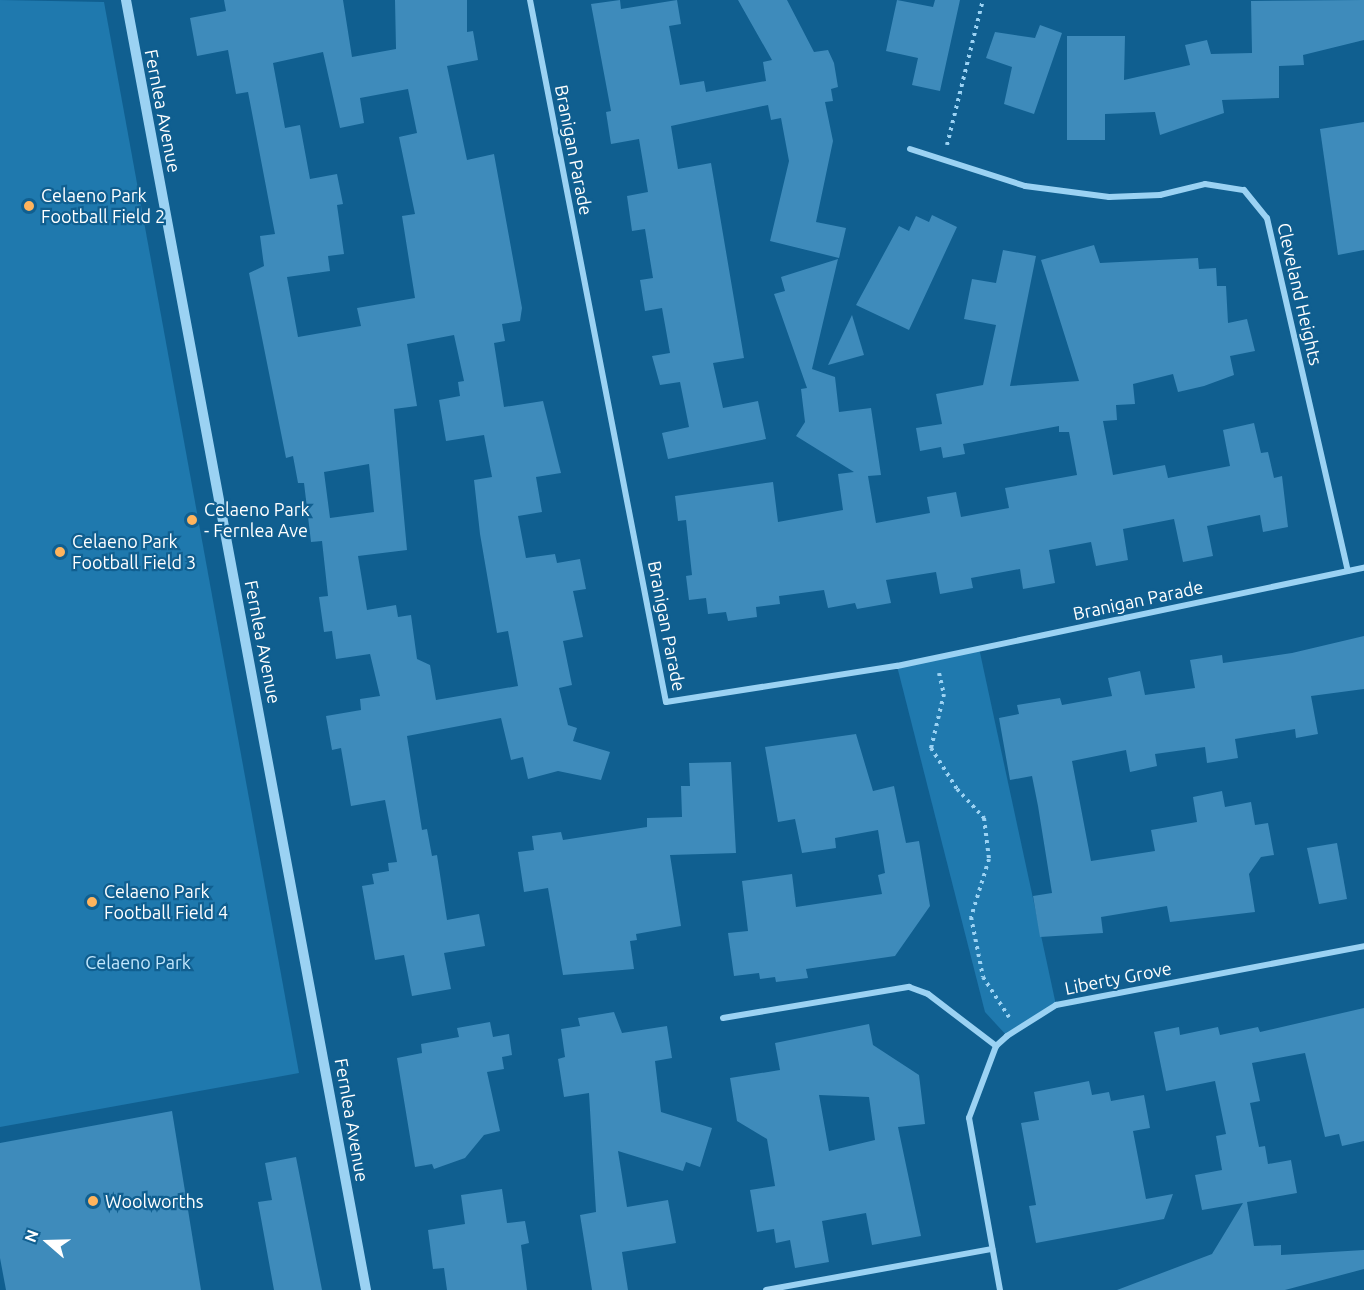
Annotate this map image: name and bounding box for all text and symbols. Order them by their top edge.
street label: Fernlea Avenue [140,48,186,174]
street label: Branigan Parade [551,83,597,217]
place label: Celaeno Park Football Field 2 [41,185,165,228]
marker: Celaeno Park Football Field 2 [22,199,36,213]
street label: Cleveland Heights [1273,221,1327,367]
place label: Celaeno Park - Fernlea Ave [204,499,310,542]
marker: Celaeno Park - Fernlea Ave [185,513,199,527]
place label: Celaeno Park Football Field 3 [72,531,196,574]
marker: Celaeno Park Football Field 3 [53,545,67,559]
street label: Branigan Parade [644,559,690,693]
street label: Branigan Parade [1071,576,1205,624]
street label: Fernlea Avenue [240,579,286,705]
place label: Celaeno Park Football Field 4 [104,881,228,924]
marker: Celaeno Park Football Field 4 [85,895,99,909]
park label: Celaeno Park [85,951,191,973]
street label: Liberty Grove [1063,957,1173,999]
street label: Fernlea Avenue [330,1056,374,1184]
place label: Woolworths [105,1190,204,1212]
marker: Woolworths [86,1194,100,1208]
north arrow [18,1212,78,1272]
text: N [21,1227,42,1245]

